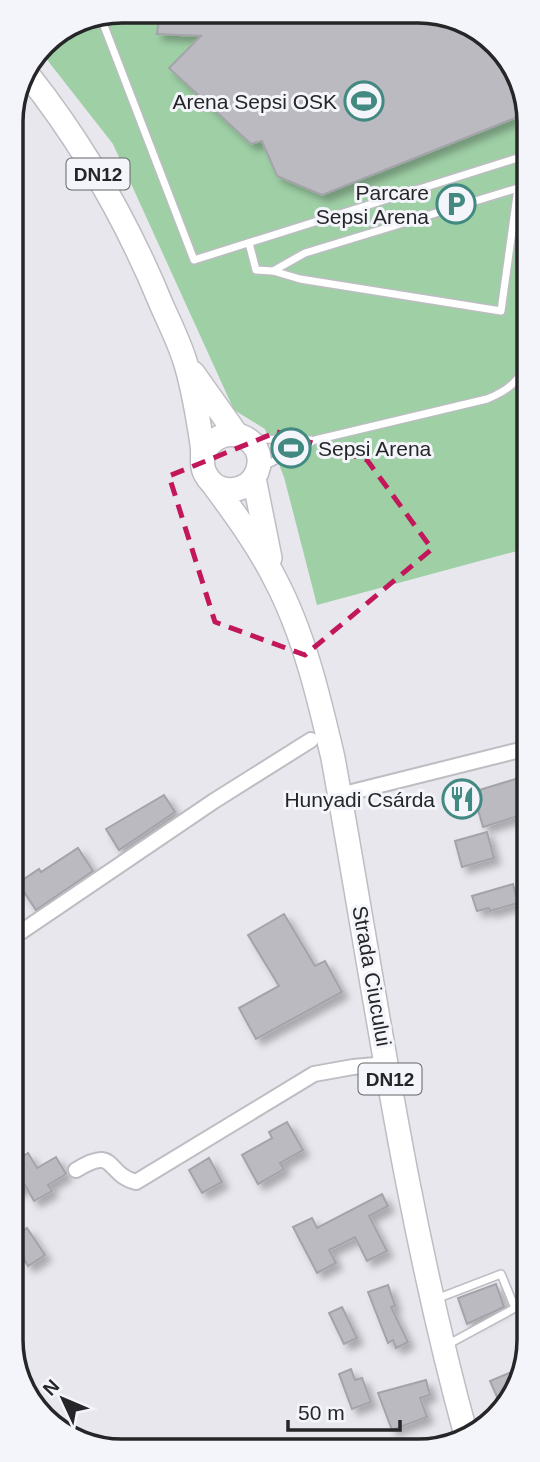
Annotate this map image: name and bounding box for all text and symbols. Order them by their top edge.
sports icon: Arena Sepsi OSK [343,80,385,122]
place label: Arena Sepsi OSK [172,90,337,113]
road number: DN12 [66,158,130,190]
place label: Parcare Sepsi Arena [316,181,429,228]
parking icon: Parcare Sepsi Arena [435,183,477,225]
sports icon: Sepsi Arena [270,427,312,469]
place label: Sepsi Arena [318,437,432,460]
restaurant icon: Hunyadi Csárda [441,778,483,820]
place label: Hunyadi Csárda [284,788,435,811]
street label: Strada Ciucului [348,904,396,1048]
road number: DN12 [358,1064,422,1094]
north arrow [28,1364,98,1434]
text: N [39,1375,63,1400]
scale bar [288,1388,400,1432]
text: 50 m [298,1401,345,1424]

